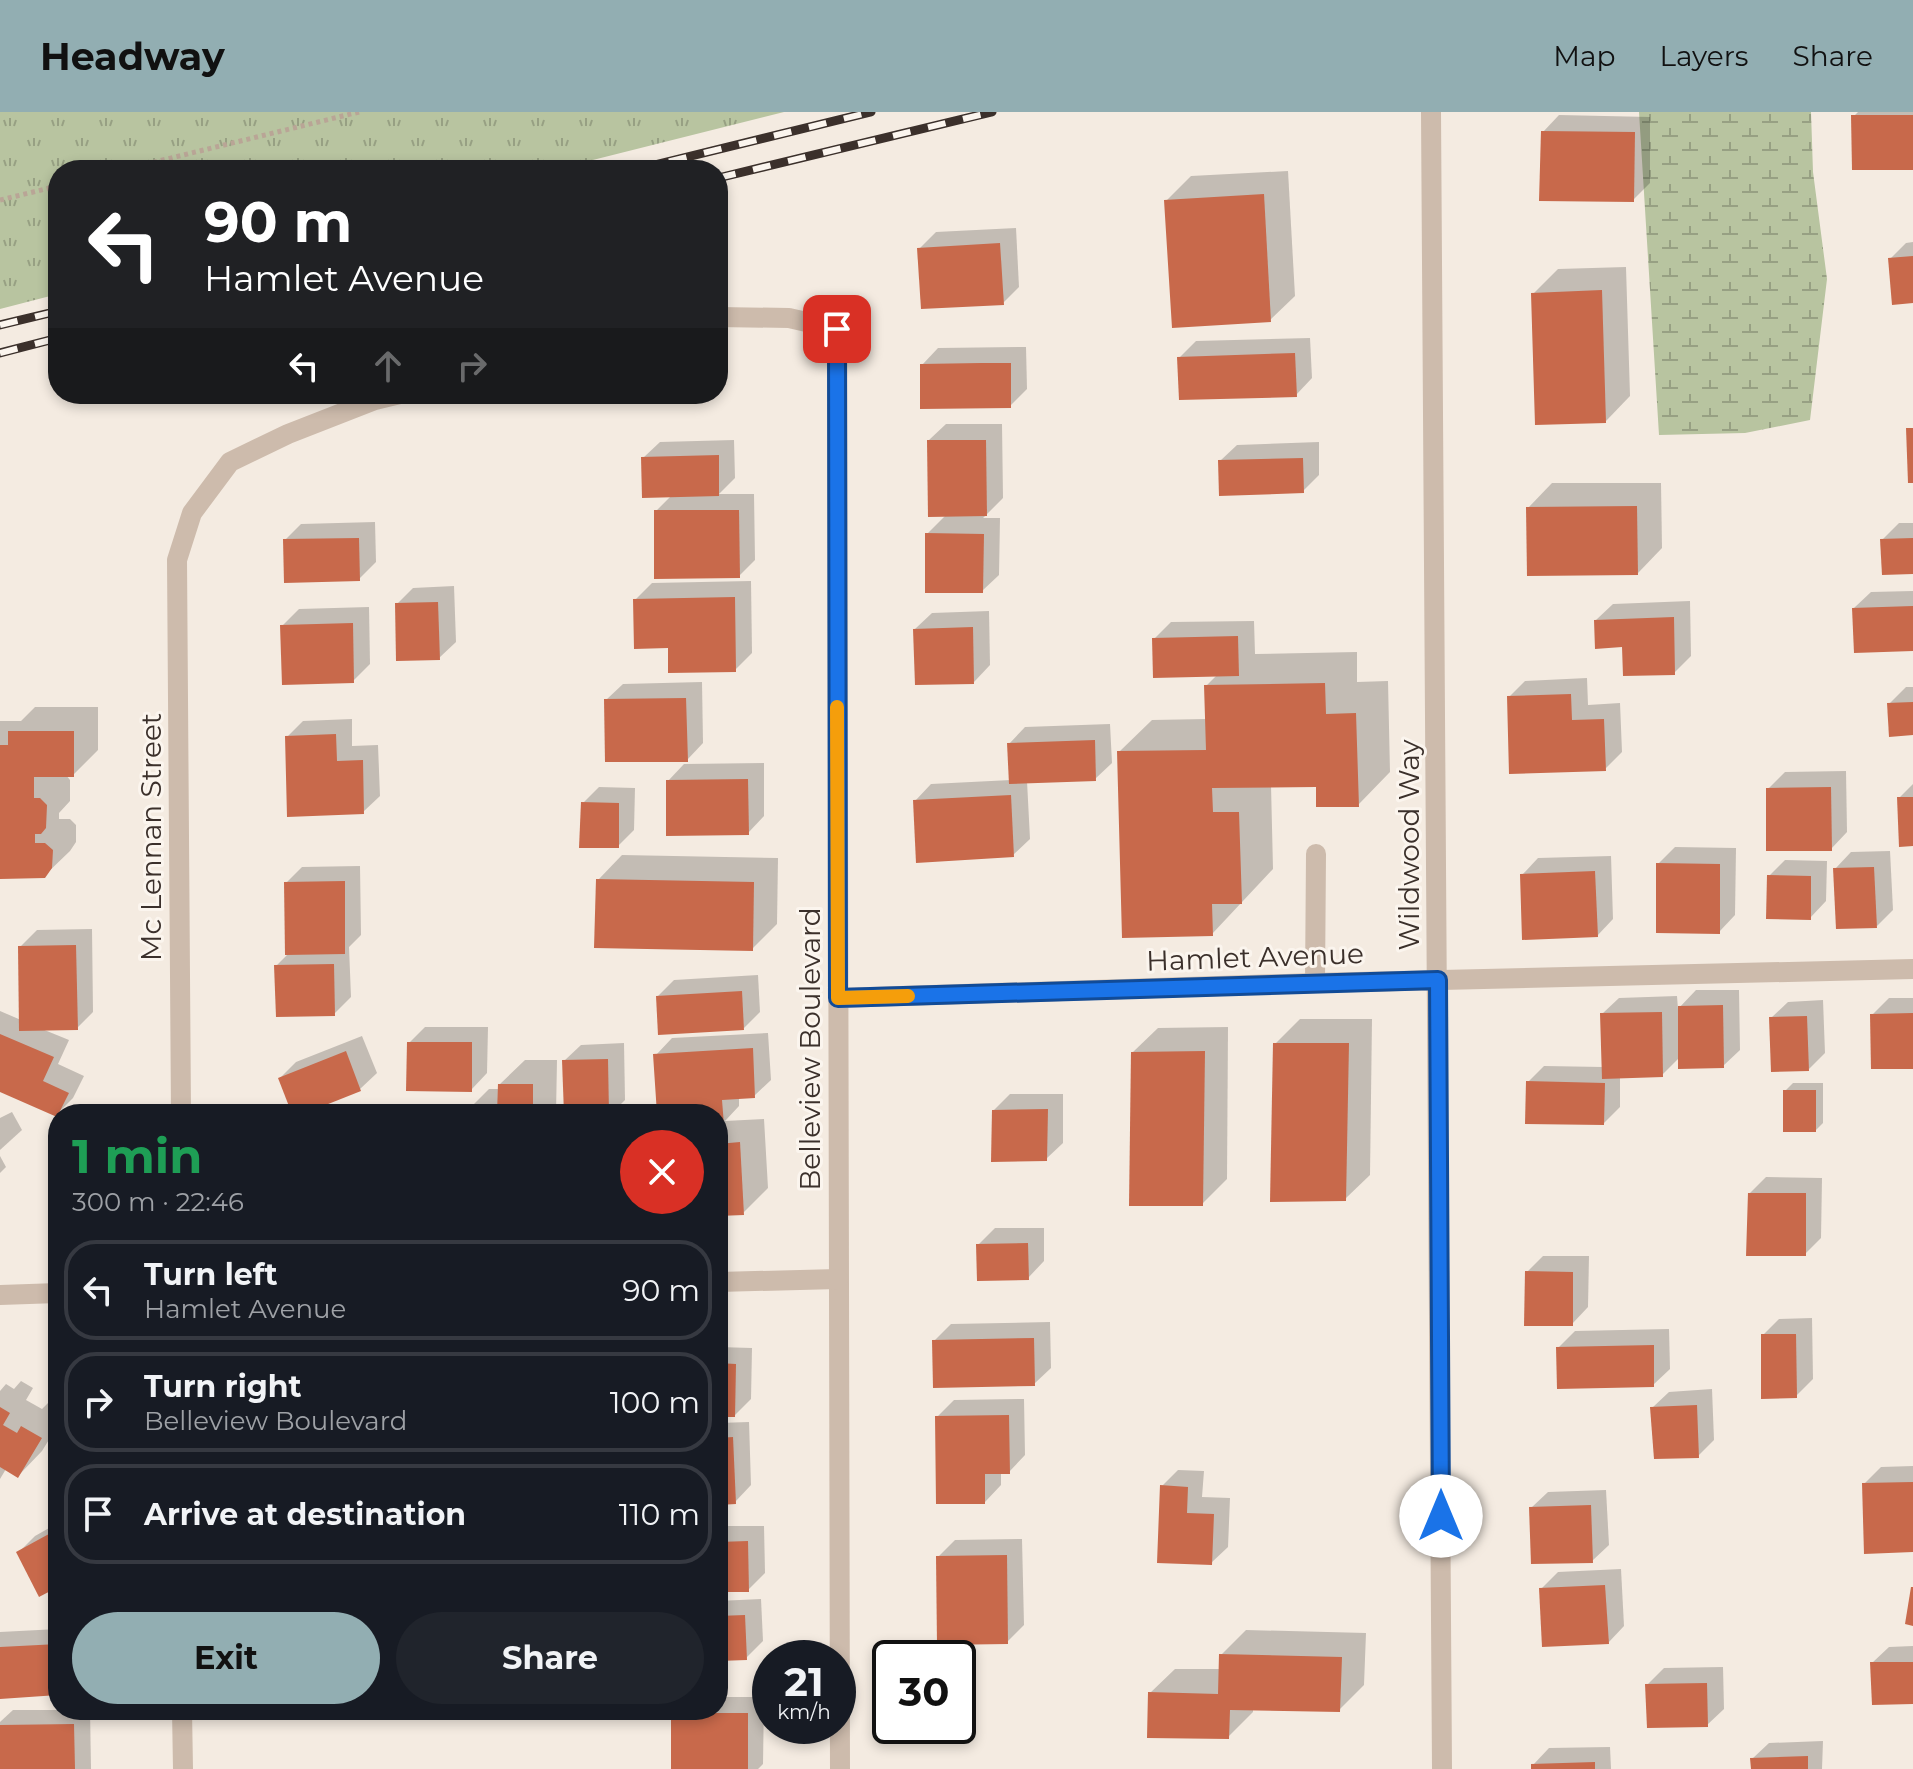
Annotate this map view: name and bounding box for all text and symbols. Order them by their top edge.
text: Headway [40,33,225,80]
text: Map [1553,39,1616,73]
text: Layers [1660,39,1749,73]
text: Share [1793,39,1873,73]
text: 90 m [204,188,352,256]
icon: left [72,192,176,296]
text: Hamlet Avenue [204,256,484,300]
pin [803,295,871,363]
icon: arrive [815,307,859,351]
icon: left [282,344,326,388]
icon: ahead [366,344,410,388]
icon: right [450,344,494,388]
street label: Mc Lennan Street [134,713,168,961]
street label: Wildwood Way [1392,739,1426,951]
street label: Belleview Boulevard [793,907,827,1191]
street label: Hamlet Avenue [1146,936,1364,978]
text: 1 min [72,1127,202,1185]
button: close [620,1130,704,1214]
text: 300 m · 22:46 [72,1186,244,1218]
text: Turn left [144,1256,277,1293]
icon: left [76,1268,120,1312]
text: 90 m [622,1272,700,1309]
text: Hamlet Avenue [144,1293,346,1325]
text: Turn right [144,1368,301,1405]
icon: right [76,1380,120,1424]
text: 100 m [610,1384,700,1421]
text: Belleview Boulevard [144,1405,407,1437]
position arrow [1399,1474,1483,1558]
icon: arrive [76,1492,120,1536]
text: Arrive at destination [144,1496,466,1533]
text: 110 m [619,1496,700,1533]
button: Exit [72,1612,380,1704]
button: Share [396,1612,704,1704]
speed limit sign: 30 [872,1640,976,1744]
text: 21 [784,1657,824,1706]
text: km/h [777,1700,831,1724]

